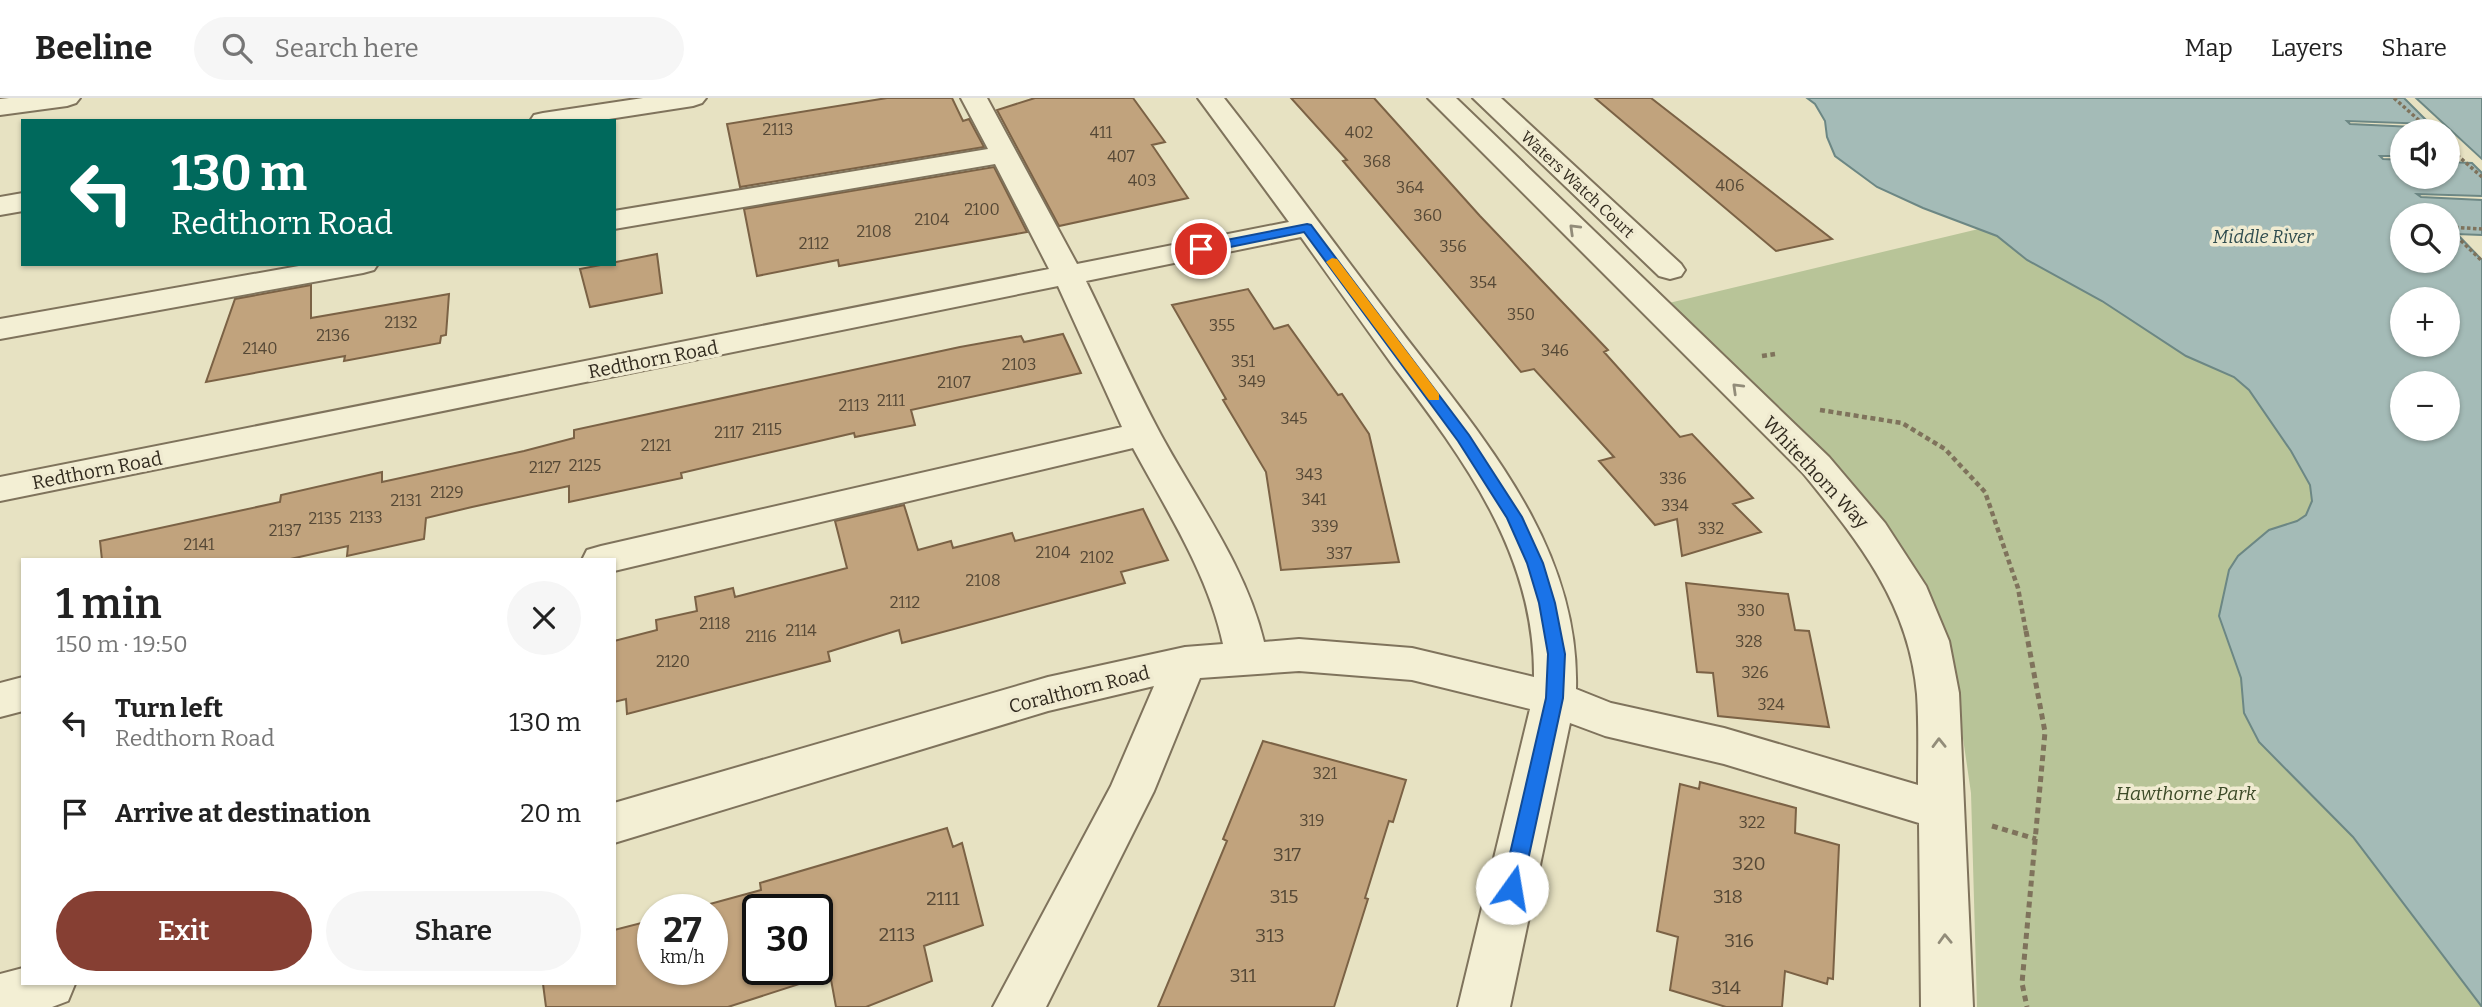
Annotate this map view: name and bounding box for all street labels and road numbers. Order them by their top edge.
street label: Waters Watch Court [1517,127,1638,242]
street label: Redthorn Road [586,336,720,383]
street label: Whitethorn Way [1758,412,1874,534]
street label: Redthorn Road [30,447,164,494]
street label: Coralthorn Road [1006,661,1152,718]

